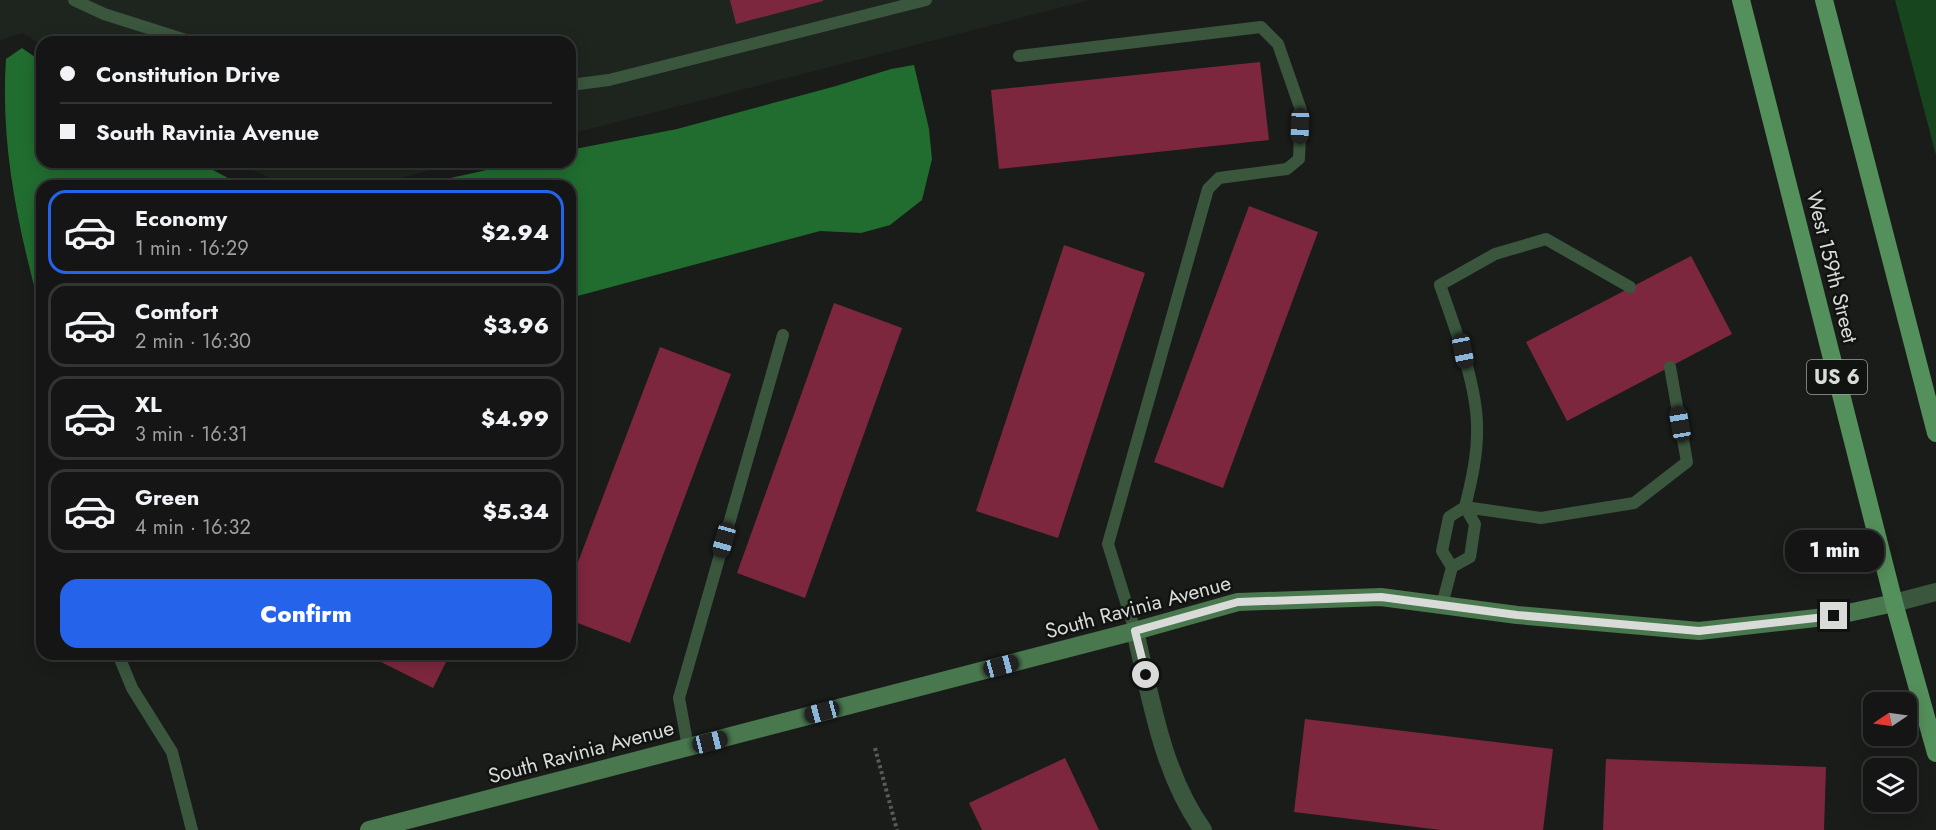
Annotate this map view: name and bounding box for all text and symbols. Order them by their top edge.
text: Constitution Drive [96,58,280,90]
car [1290,108,1310,144]
text: South Ravinia Avenue [96,116,319,148]
street label: West 159th Street [1799,188,1865,346]
text: Economy [135,202,227,234]
icon: car [63,205,117,259]
text: $2.94 [481,216,549,248]
text: 1 min · 16:29 [135,234,249,263]
text: Comfort [135,295,218,327]
icon: car [63,298,117,352]
text: $3.96 [483,309,549,341]
text: 2 min · 16:30 [135,327,251,356]
car [1451,332,1475,370]
road number: US 6 [1807,360,1867,394]
text: XL [135,388,162,420]
icon: car [63,391,117,445]
text: $4.99 [481,402,549,434]
car [1668,405,1692,443]
text: 3 min · 16:31 [135,420,248,449]
text: Green [135,481,199,513]
icon: car [63,484,117,538]
text: $5.34 [483,495,549,527]
text: 4 min · 16:32 [135,513,251,542]
car [710,520,738,560]
callout: 1 min [1784,529,1884,571]
text: 1 min [1809,536,1860,565]
street label: South Ravinia Avenue [1042,568,1234,646]
button: Confirm [60,579,552,648]
route end [1820,602,1847,629]
car [981,653,1021,679]
route start [1132,661,1159,688]
north arrow [1863,692,1917,746]
map controls [1863,692,1917,812]
car [802,699,842,725]
street label: South Ravinia Avenue [485,713,677,791]
car [690,729,730,755]
button: layers [1863,758,1917,812]

